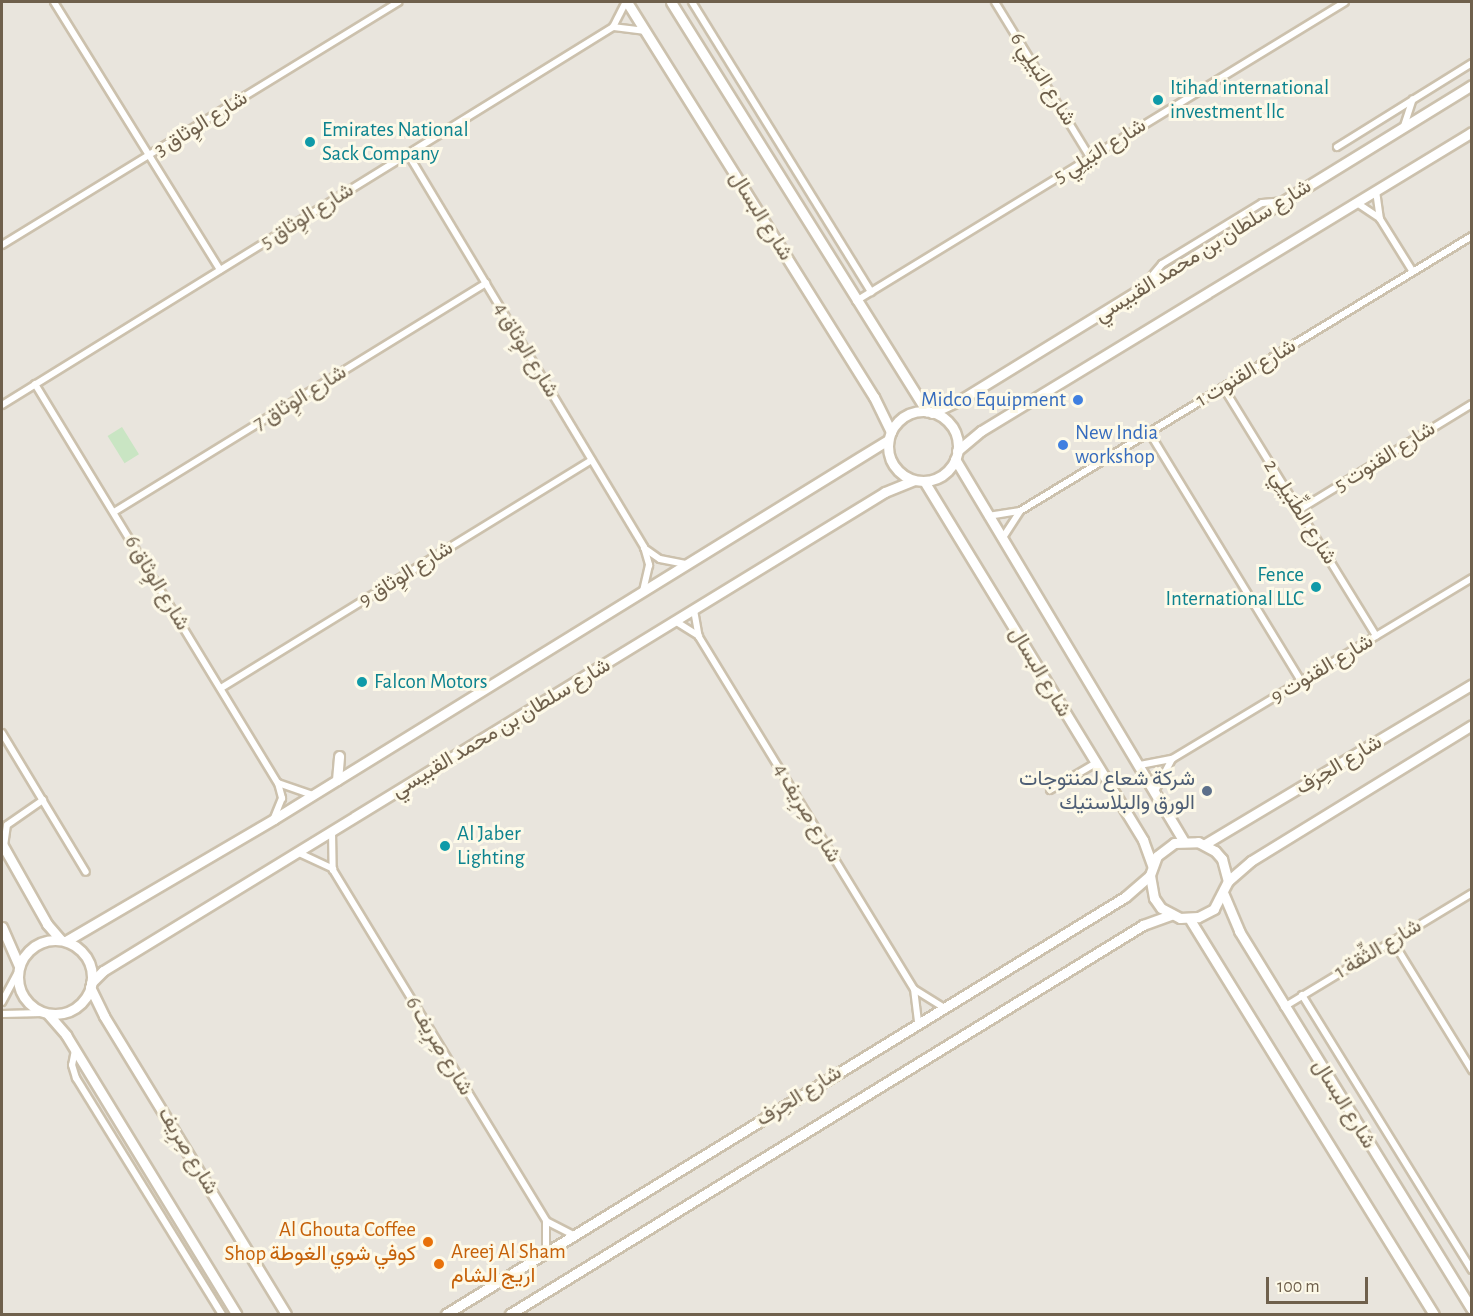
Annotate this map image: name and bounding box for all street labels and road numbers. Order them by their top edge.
street label: شارع البَيلِي 6 [1004,28,1082,130]
street label: شارع الوِثاق 3 [150,85,252,163]
street label: شارع البَيلِي 5 [1049,113,1151,189]
street label: شارع البسال [724,167,798,265]
street label: شارع سلطان بن محمد القبيسي [1090,174,1316,328]
street label: شارع الوِثاق 5 [256,177,358,255]
street label: شارع الوِثاق 4 [488,298,564,402]
street label: شارع القنوت 1 [1191,333,1301,413]
street label: شارع الوِثاق 7 [249,359,351,437]
street label: شارع القنوت 5 [1330,416,1440,498]
street label: شارع الطِّبَيلِي 2 [1258,455,1342,569]
street label: شارع الوِثاق 6 [119,531,195,635]
street label: شارع الوِثاق 9 [354,535,458,613]
street label: شارع البسال [1003,622,1077,722]
street label: شارع القنوت 9 [1266,629,1378,709]
street label: شارع سلطان بن محمد القبيسي [387,653,615,803]
street label: شارع الحِرَف [1291,730,1387,800]
street label: شارع صِرِيف 4 [768,759,846,867]
street label: شارع الثِّقة 1 [1330,913,1426,985]
street label: شارع صِرِيف 6 [400,992,478,1100]
street label: شارع البسال [1307,1055,1381,1153]
street label: شارع الحِرَف [752,1060,846,1132]
street label: شارع صِرِيف [152,1103,224,1199]

